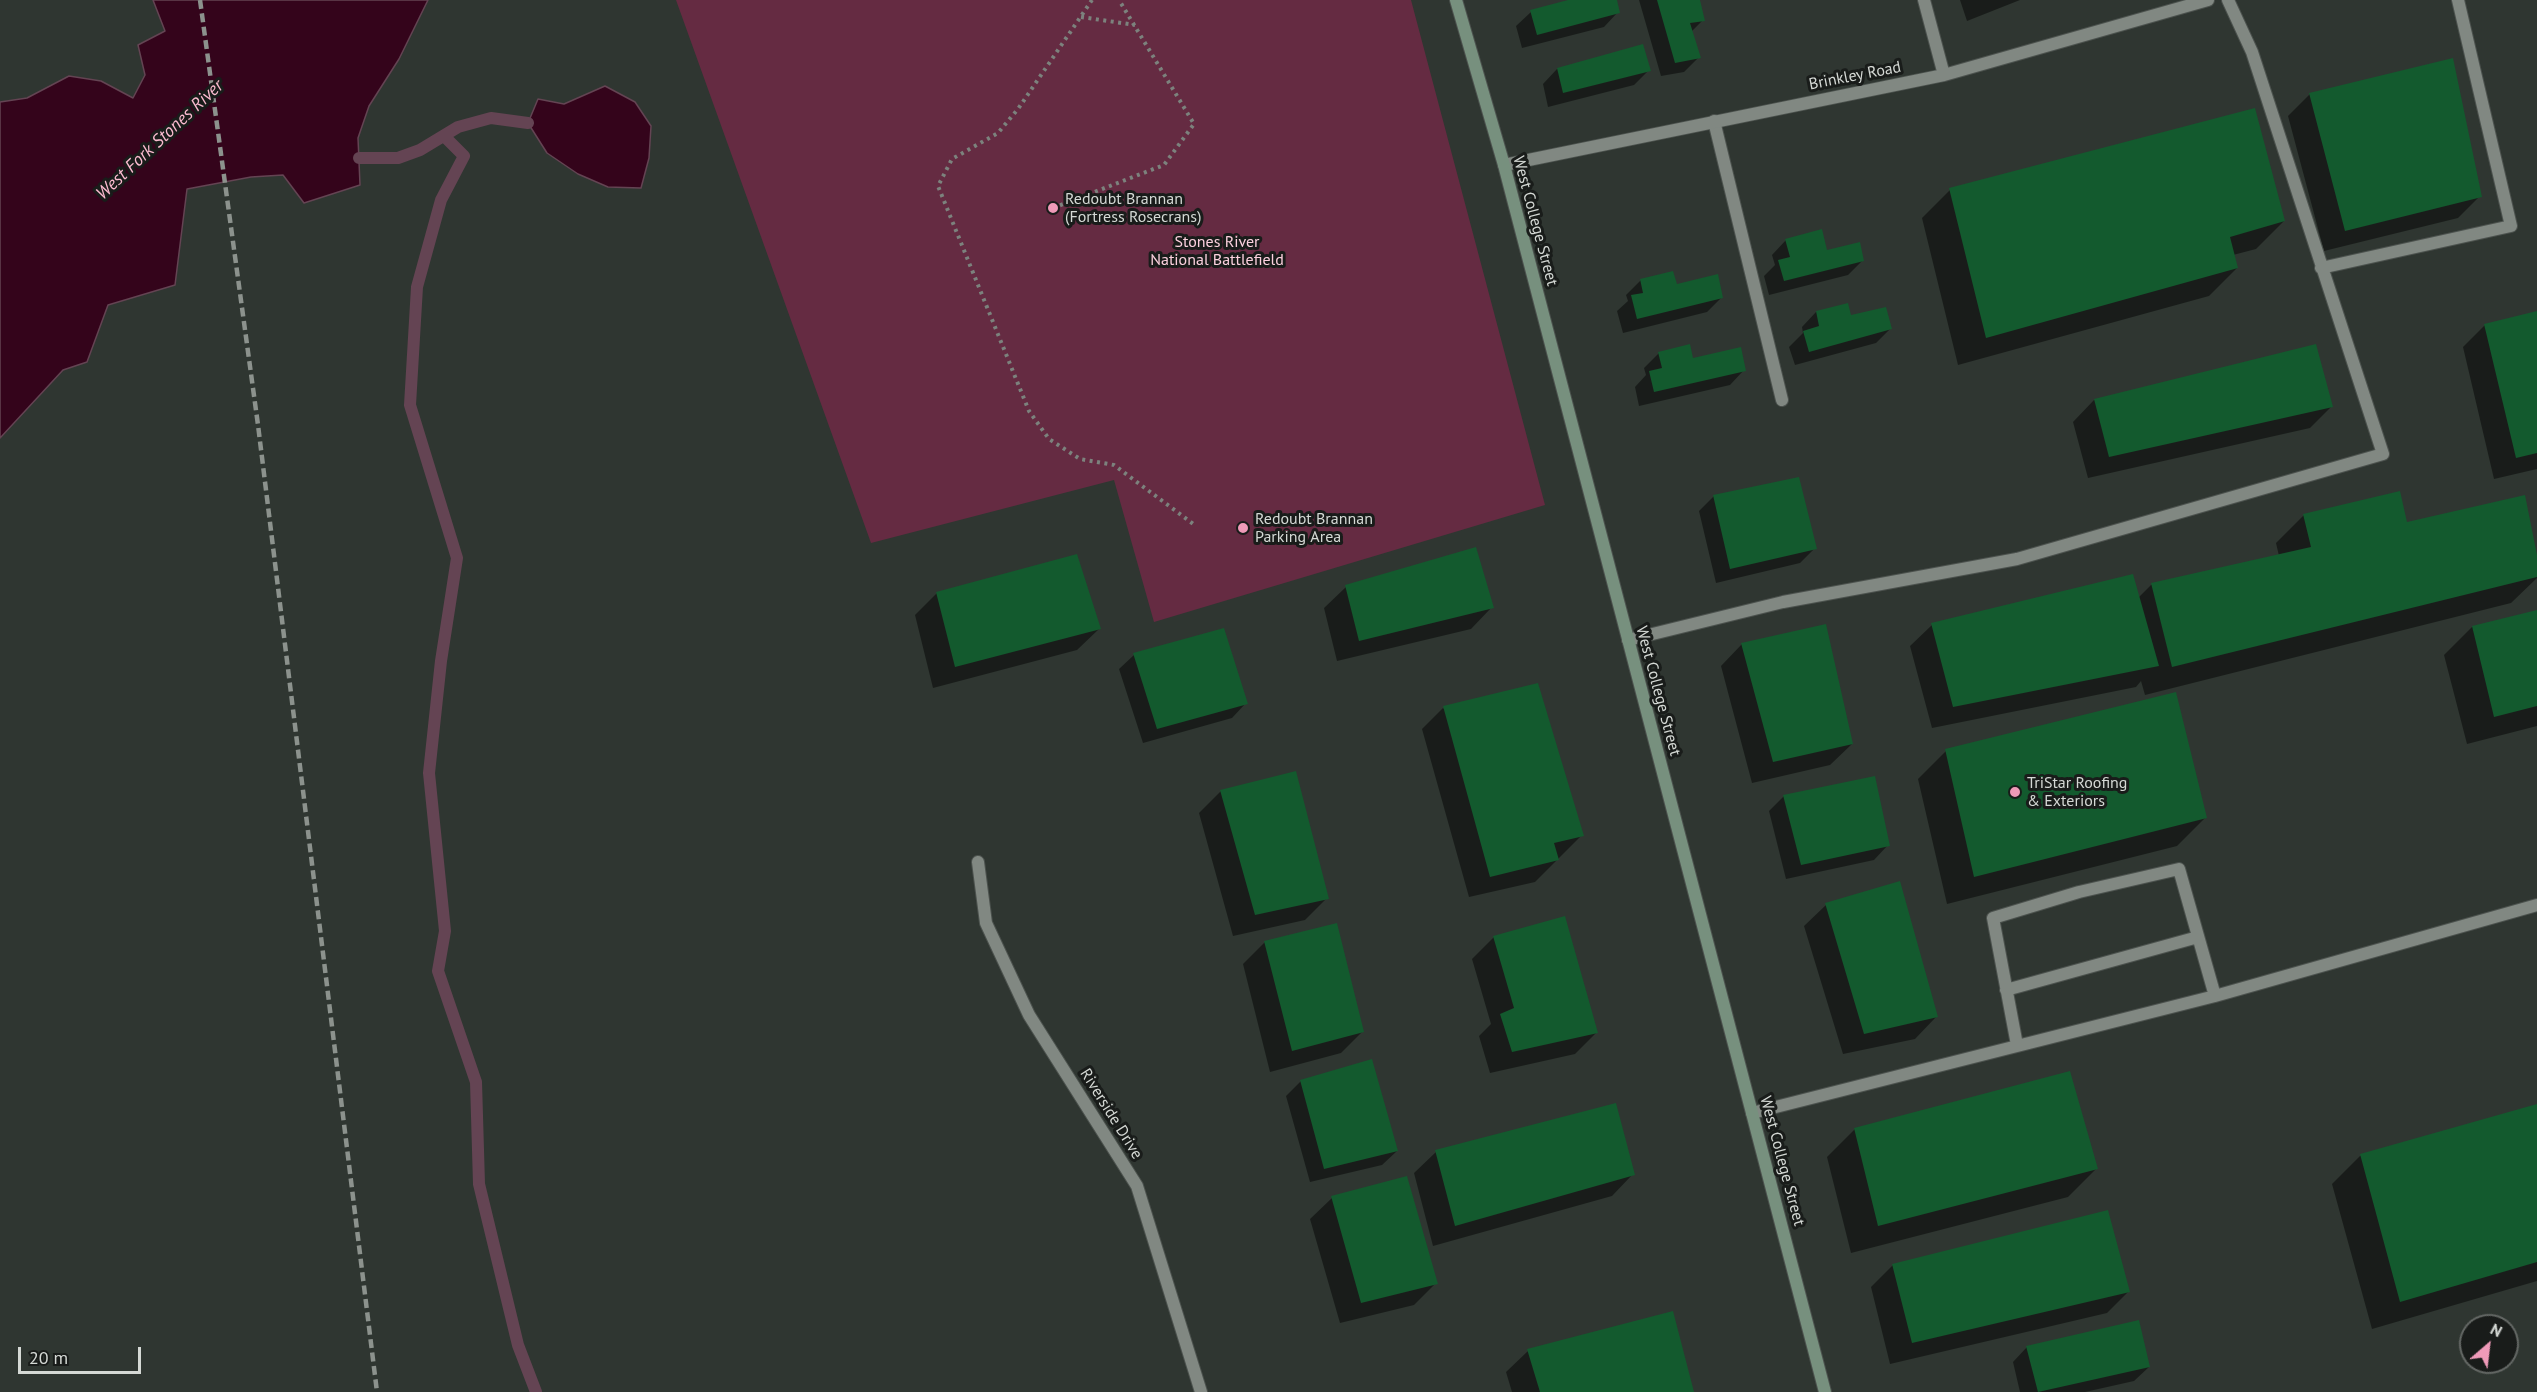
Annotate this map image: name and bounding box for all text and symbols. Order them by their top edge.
street label: Brinkley Road [1807,58,1903,94]
water label: West Fork Stones River [92,75,228,205]
street label: West College Street [1508,154,1562,288]
place label: Redoubt Brannan (Fortress Rosecrans) [1065,189,1202,227]
marker: Redoubt Brannan (Fortress Rosecrans) [1046,201,1060,215]
park label: Stones River National Battlefield [1150,232,1284,270]
place label: Redoubt Brannan Parking Area [1255,509,1373,547]
marker: Redoubt Brannan Parking Area [1236,521,1250,535]
street label: West College Street [1631,624,1685,758]
place label: TriStar Roofing & Exteriors [2027,773,2127,811]
marker: TriStar Roofing & Exteriors [2008,785,2022,799]
street label: Riverside Drive [1076,1065,1146,1163]
street label: West College Street [1755,1094,1809,1228]
north arrow [2459,1314,2519,1374]
text: N [2487,1319,2506,1341]
scale bar [21,1335,144,1373]
text: 20 m [29,1346,68,1369]

